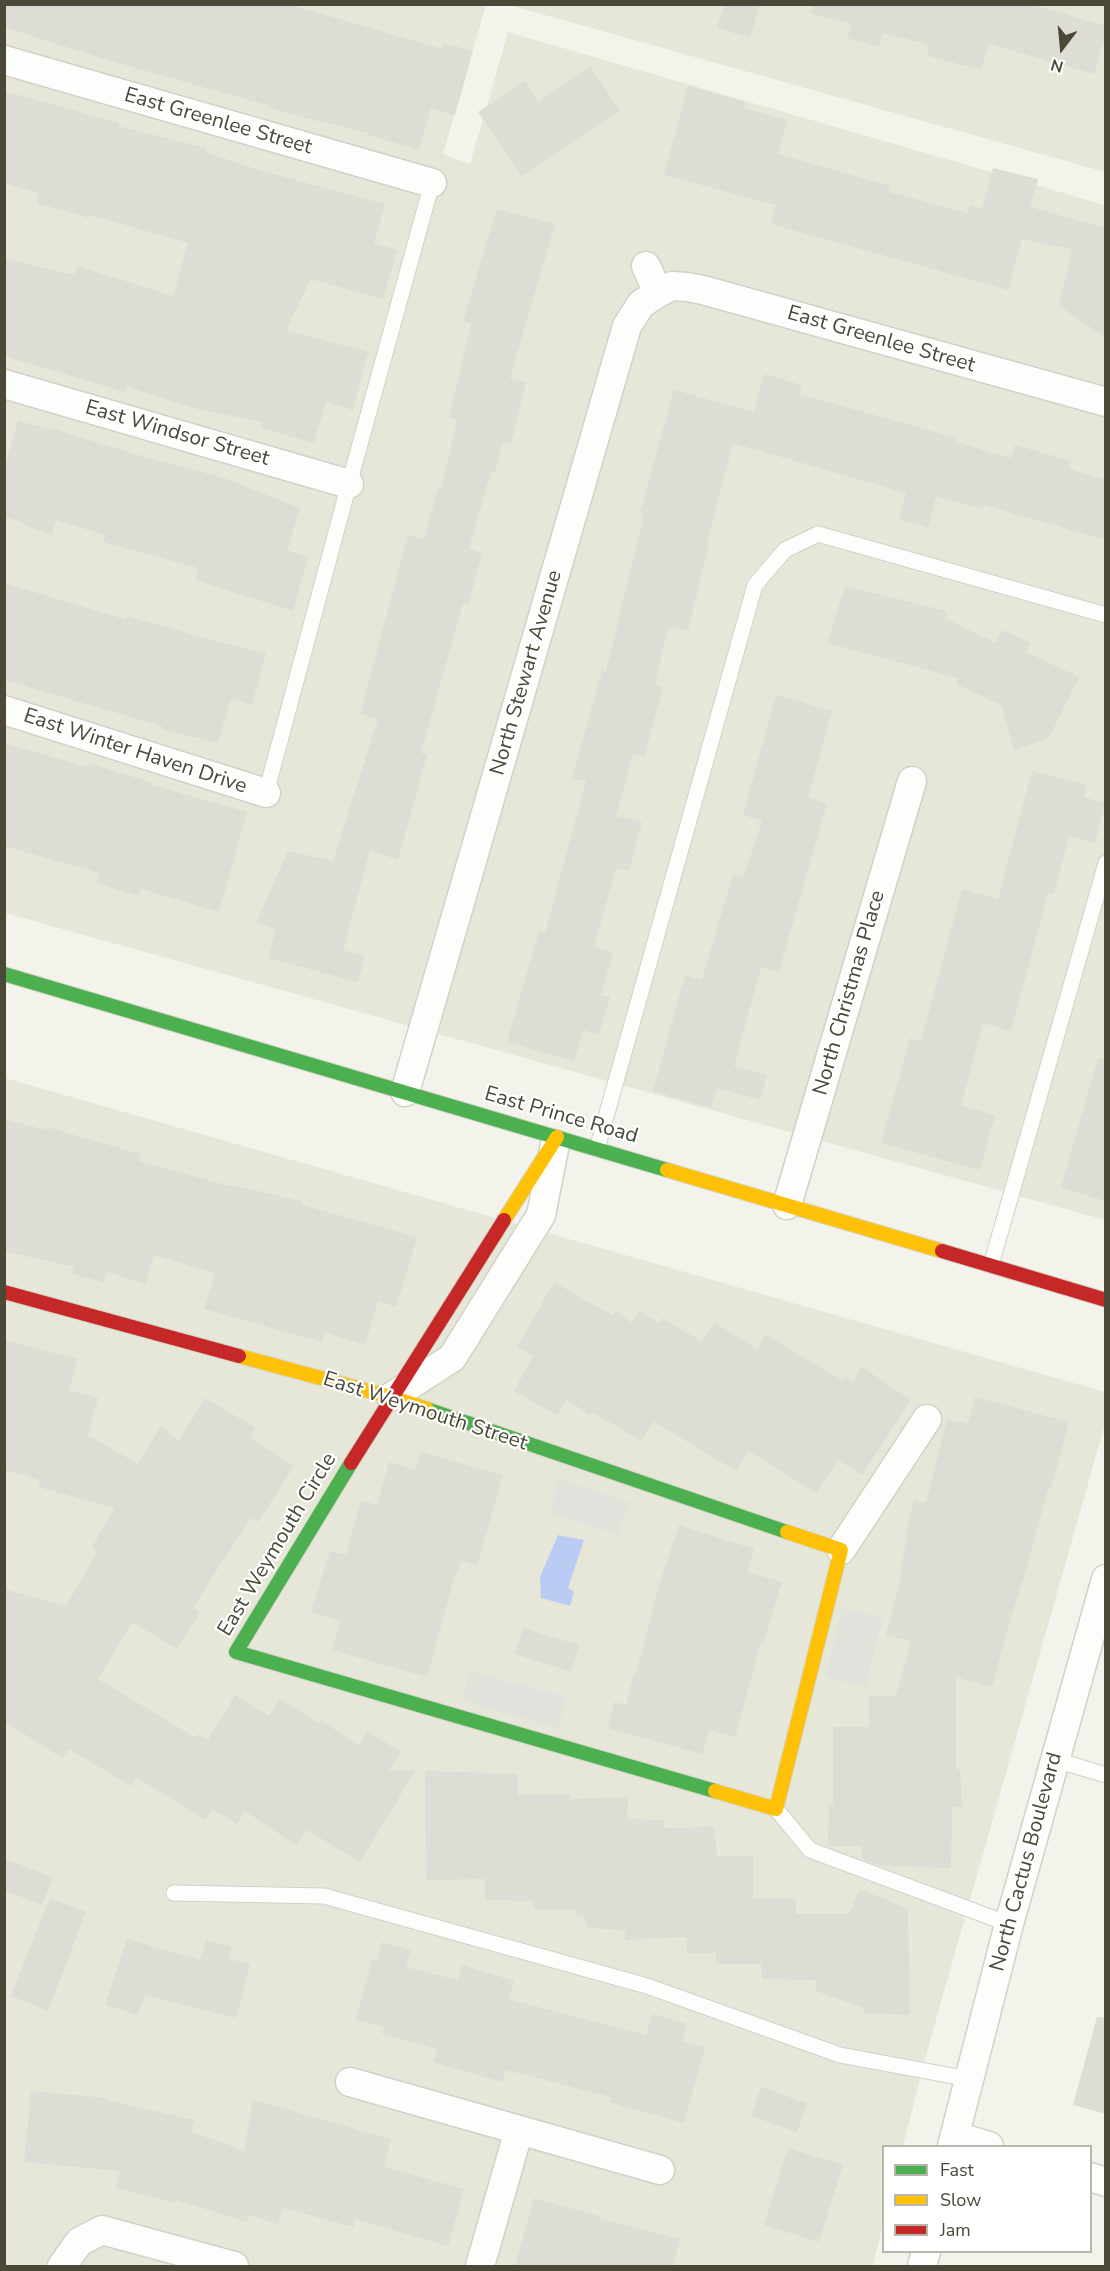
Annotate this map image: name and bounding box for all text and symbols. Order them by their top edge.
north arrow [1032,18,1092,78]
text: N [1048,53,1066,78]
street label: East Greenlee Street [121,83,315,161]
street label: East Greenlee Street [784,301,978,379]
street label: East Windsor Street [82,396,272,472]
street label: North Stewart Avenue [486,568,568,778]
street label: East Winter Haven Drive [20,704,250,800]
street label: North Christmas Place [809,888,891,1098]
street label: East Prince Road [481,1082,641,1150]
street label: East Weymouth Street [320,1367,530,1457]
street label: East Weymouth Circle [213,1449,343,1641]
street label: North Cactus Boulevard [986,1750,1068,1974]
legend [882,2145,1092,2253]
text: Fast [940,2158,974,2182]
text: Slow [940,2188,981,2212]
text: Jam [940,2218,971,2242]

